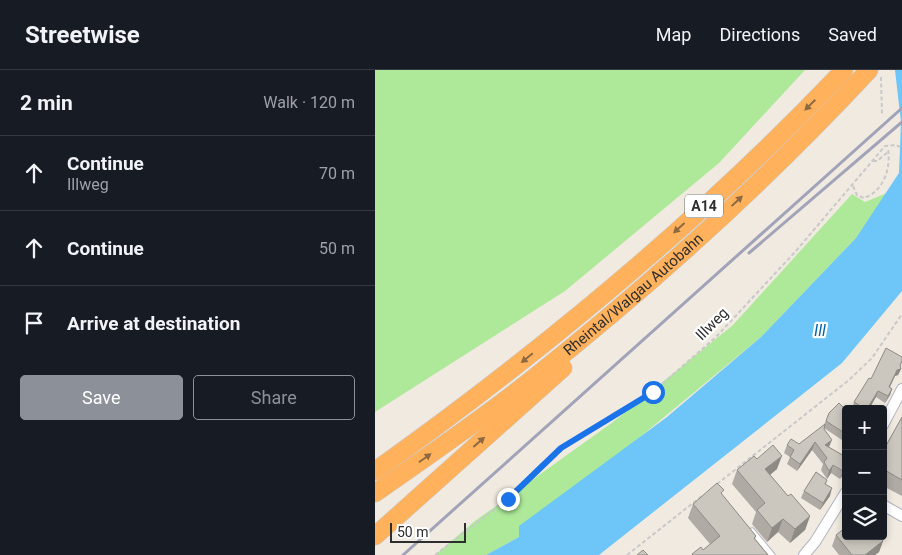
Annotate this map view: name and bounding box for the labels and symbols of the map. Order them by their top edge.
one-way arrow [804,98,816,110]
road number: A14 [685,194,723,218]
one-way arrow [730,195,742,207]
one-way arrow [674,222,686,234]
street label: Rheintal/Walgau Autobahn [560,229,707,359]
street label: Illweg [692,304,732,344]
water label: Ill [814,321,826,340]
one-way arrow [521,352,534,363]
route start [642,381,665,404]
one-way arrow [473,437,486,448]
one-way arrow [418,453,432,463]
route end [497,488,520,511]
scale bar [390,520,466,543]

